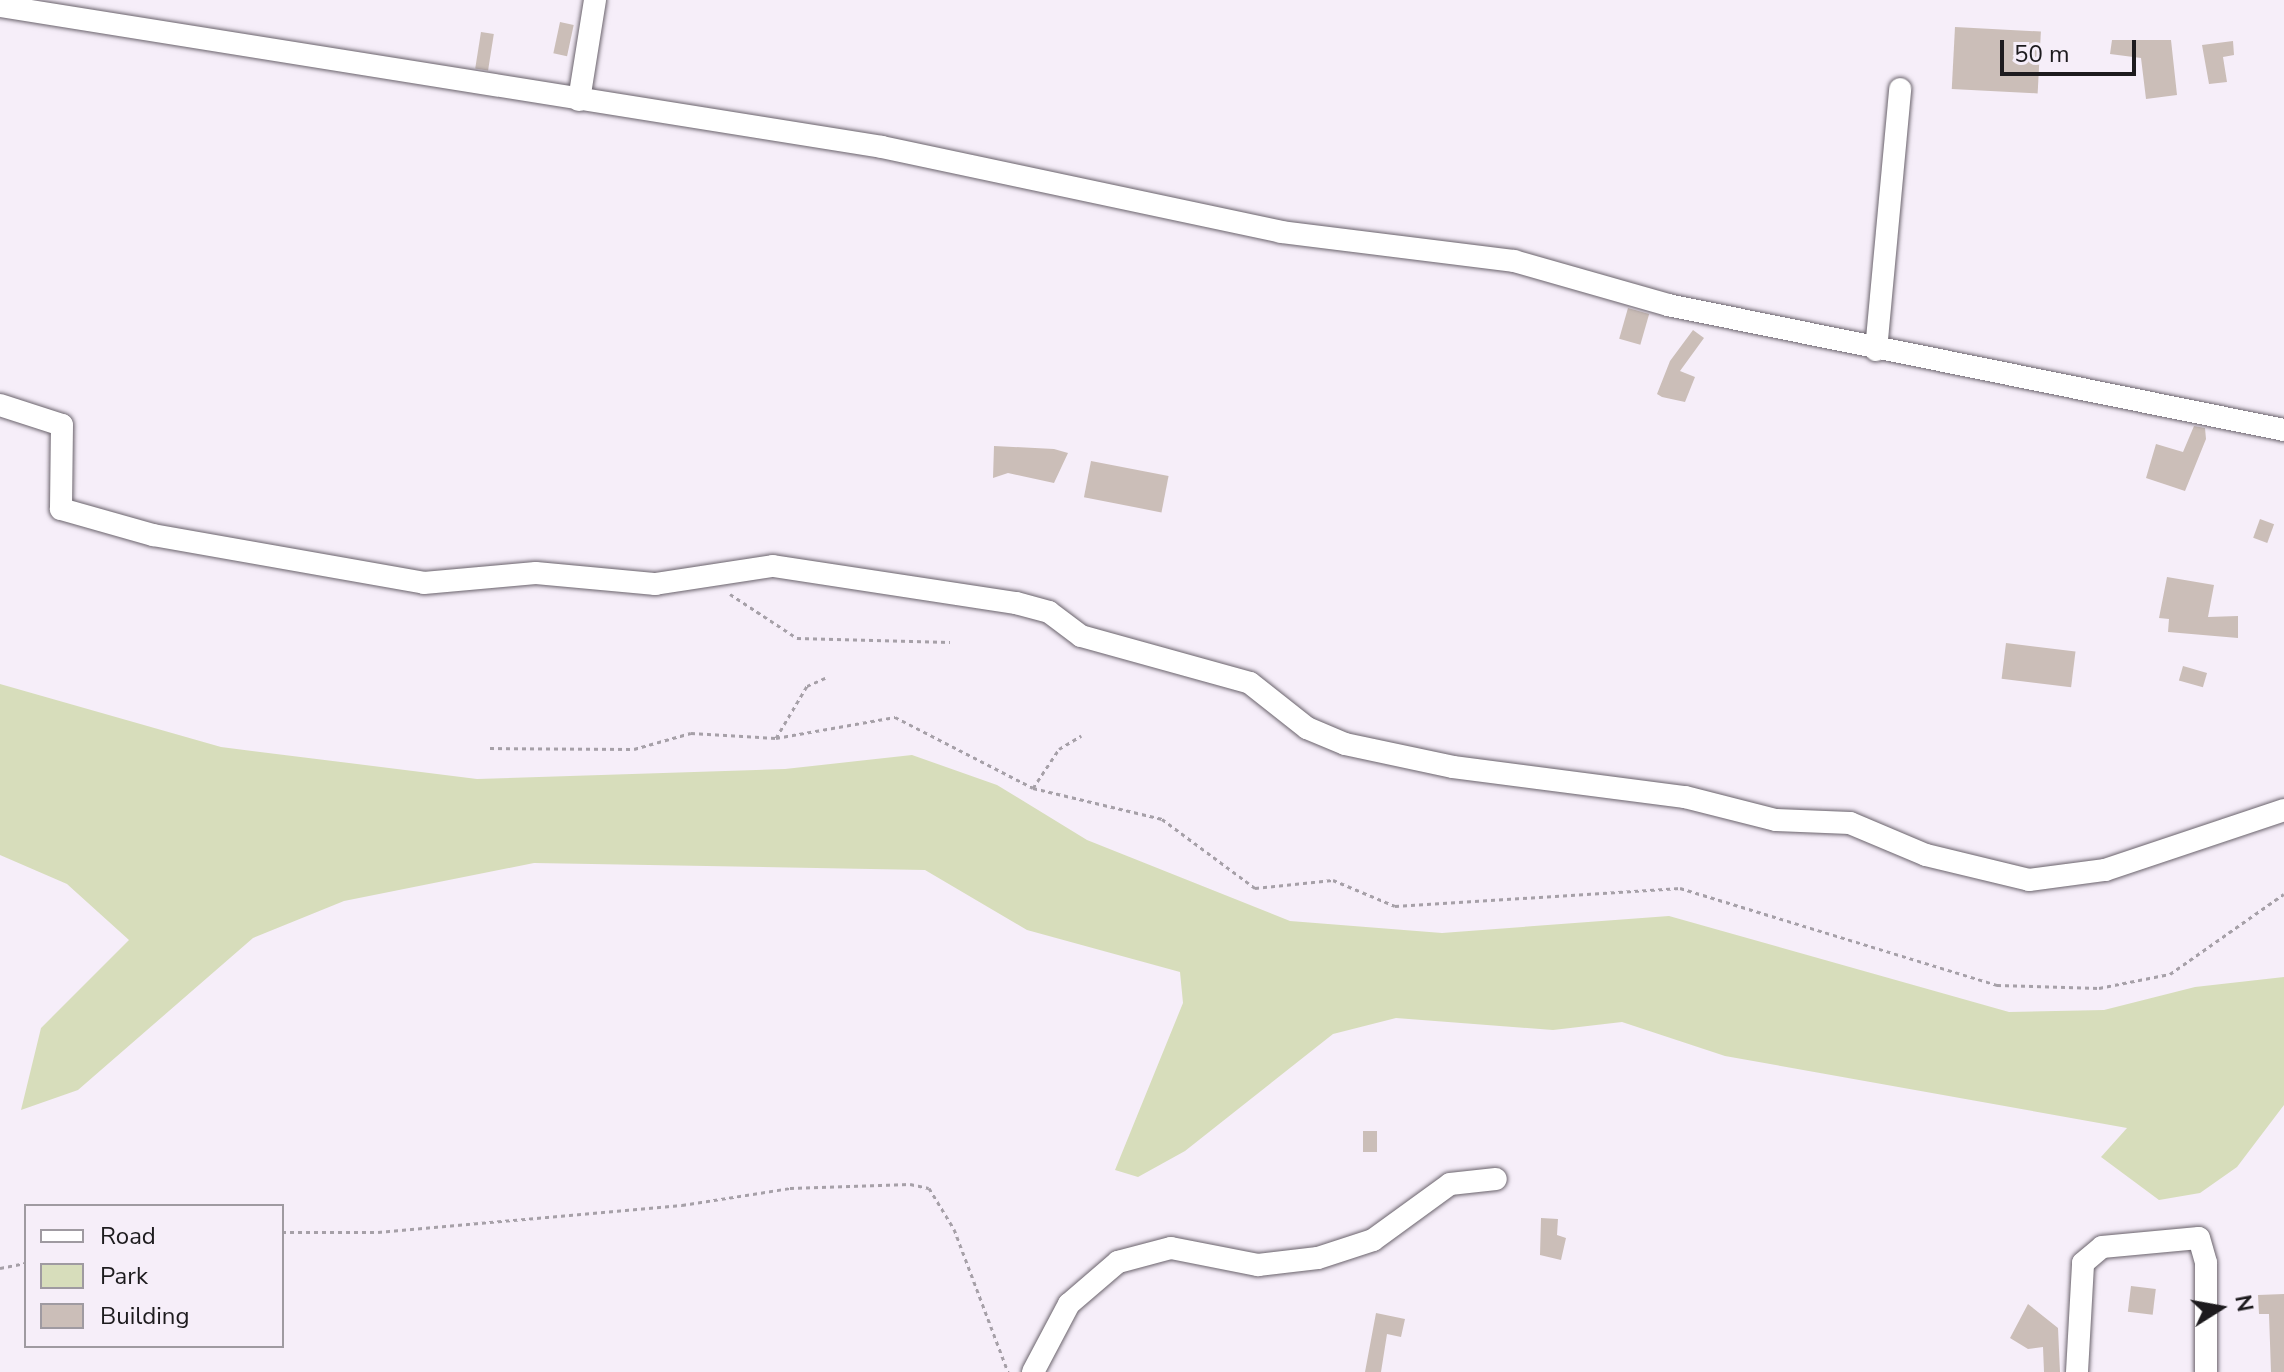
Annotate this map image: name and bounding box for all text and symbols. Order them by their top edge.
scale bar [2004,24,2140,74]
text: 50 m [2014,38,2070,70]
legend [24,1204,284,1348]
text: Road [100,1220,156,1252]
text: Park [100,1260,148,1292]
north arrow [2180,1268,2260,1348]
text: N [2227,1292,2260,1314]
text: Building [100,1300,190,1332]

